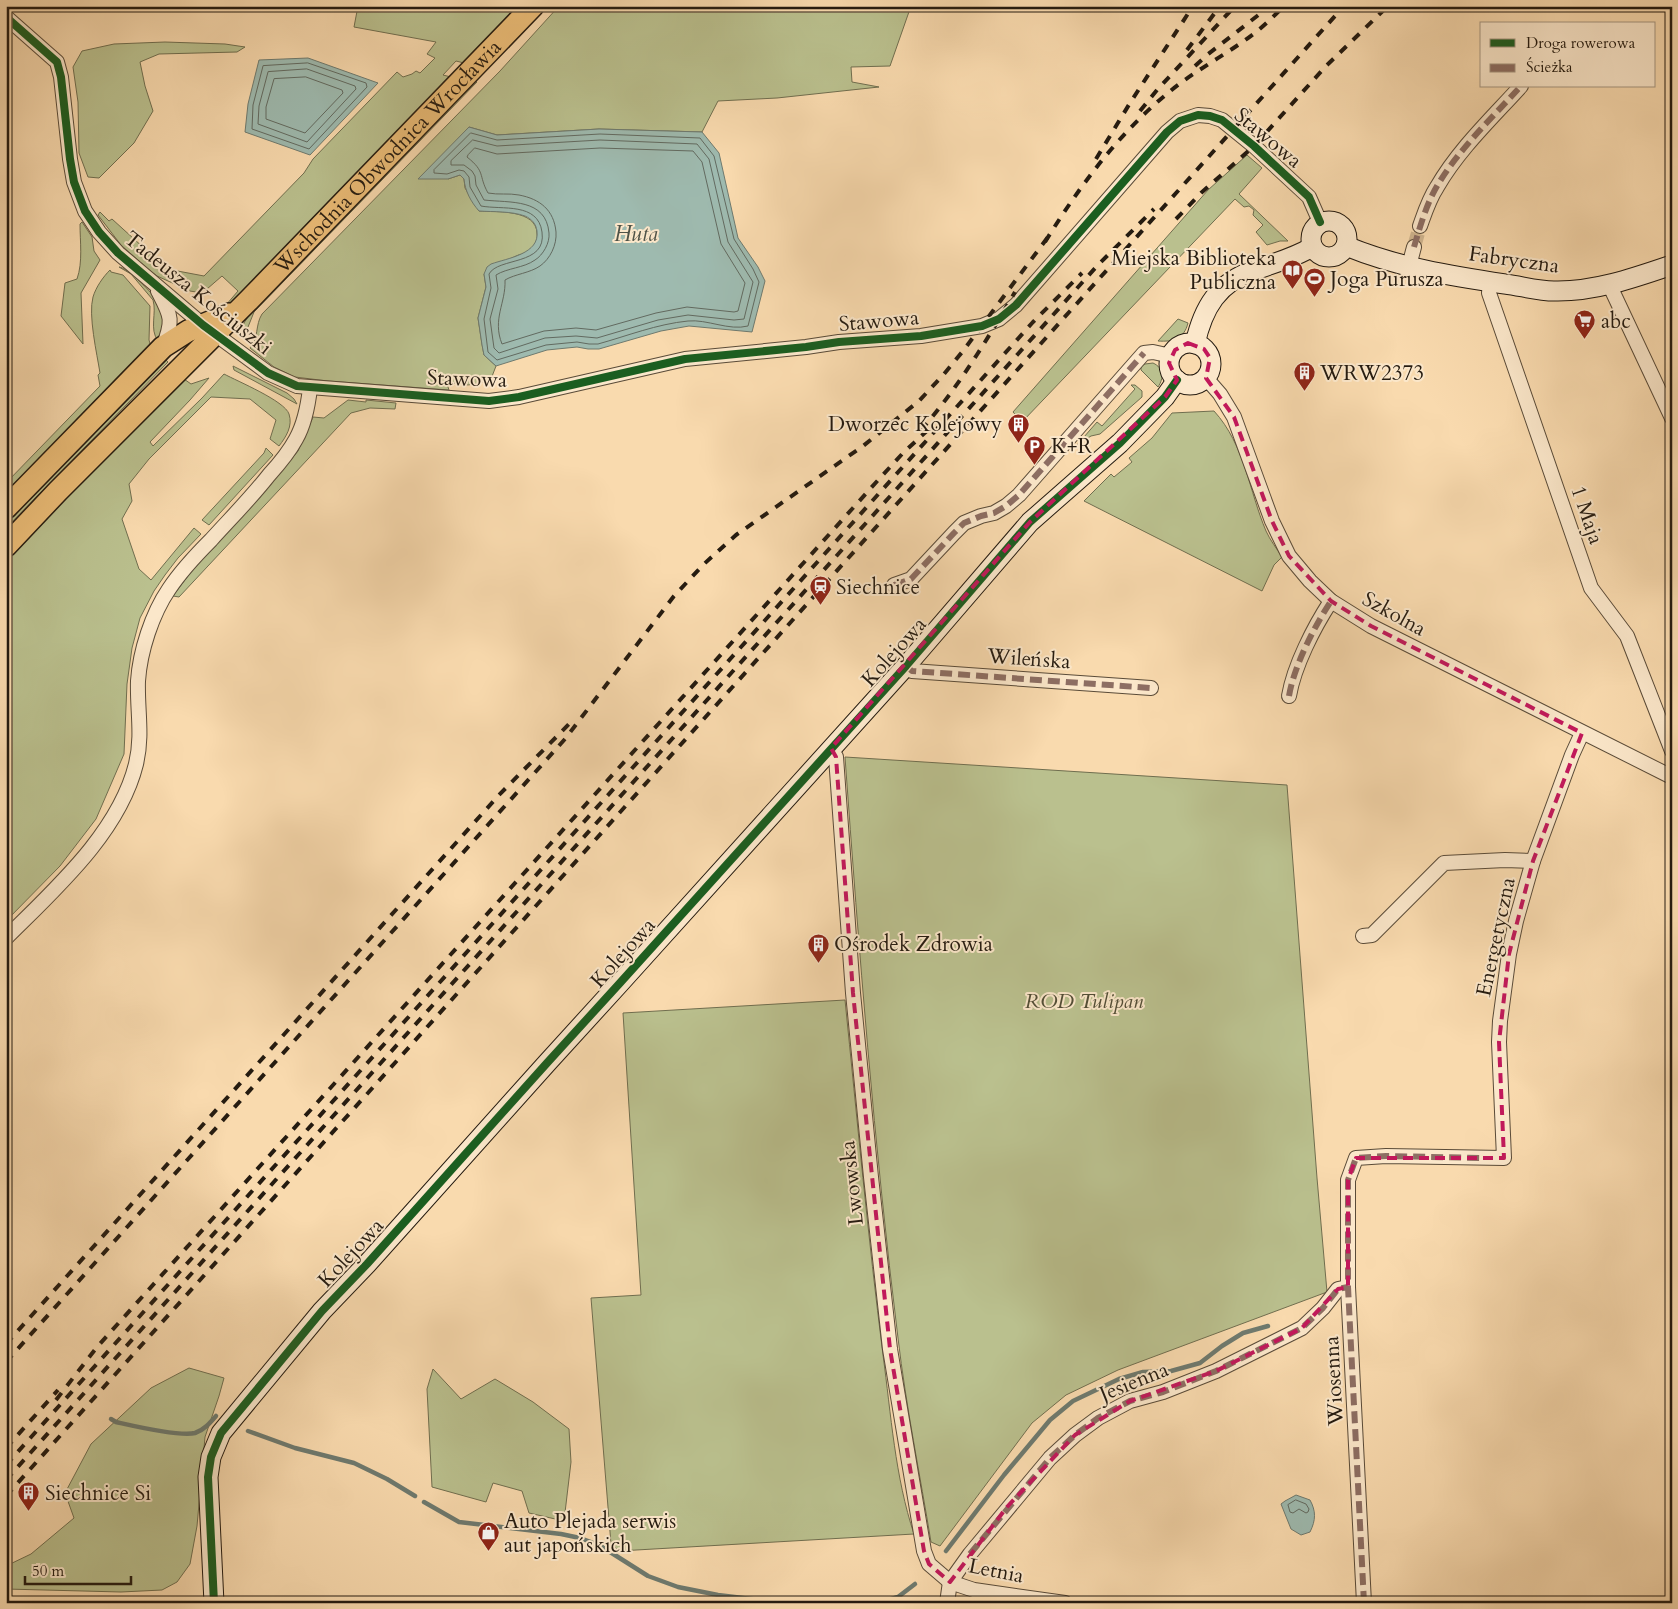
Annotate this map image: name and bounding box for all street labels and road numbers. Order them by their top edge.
street label: Wschodnia Obwodnica Wrocławia [267,33,508,281]
street label: Stawowa [1228,101,1308,175]
street label: Tadeusza Kościuszki [118,224,278,362]
street label: Fabryczna [1467,239,1561,281]
street label: Stawowa [838,303,920,339]
street label: Stawowa [426,363,508,395]
street label: 1 Maja [1563,482,1611,548]
street label: Szkolna [1357,585,1431,643]
street label: Kolejowa [855,611,933,693]
street label: Wileńska [985,642,1072,676]
street label: Energetyczna [1469,875,1523,999]
street label: Kolejowa [584,912,662,994]
street label: Lwowska [833,1139,871,1227]
street label: Kolejowa [311,1212,391,1294]
street label: Wiosenna [1317,1335,1351,1428]
street label: Jesienna [1092,1355,1173,1410]
street label: Letnia [966,1551,1026,1591]

